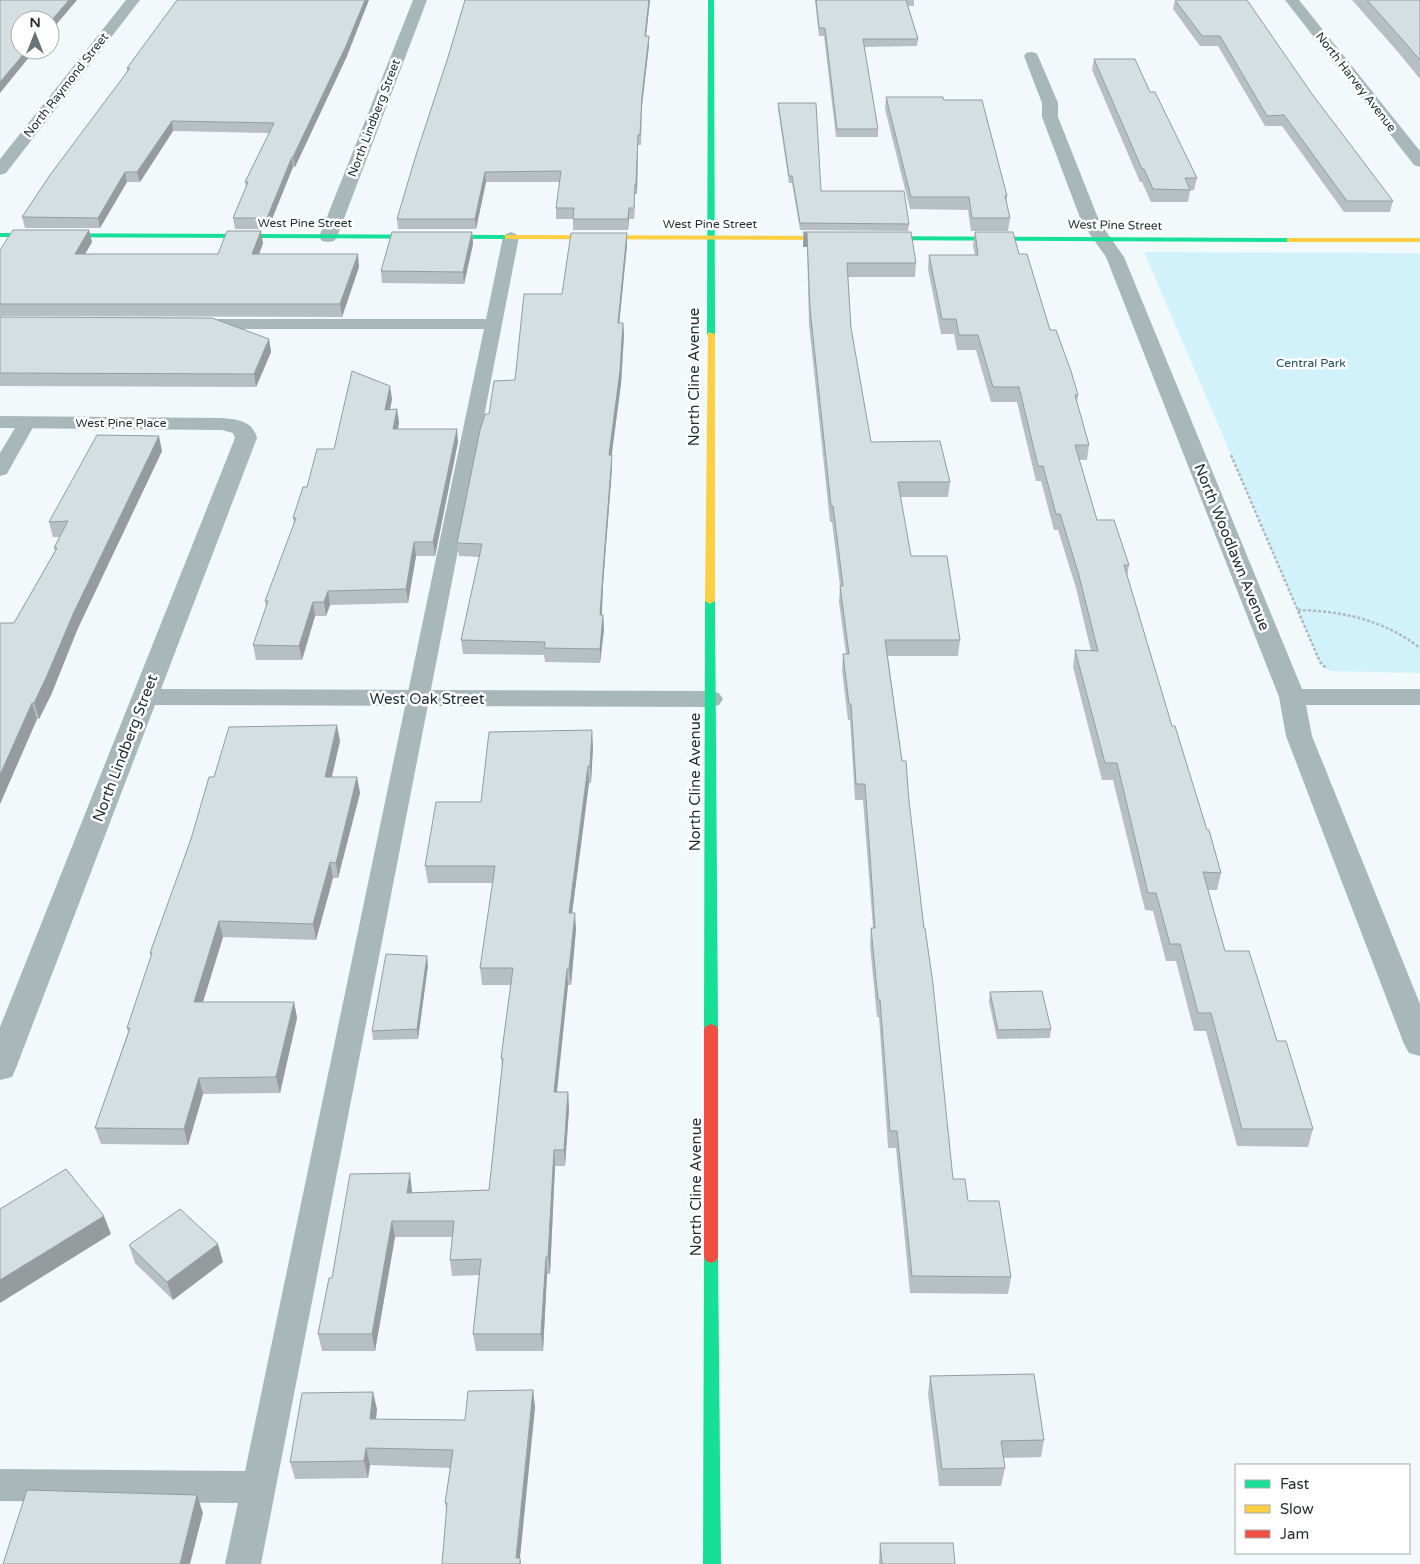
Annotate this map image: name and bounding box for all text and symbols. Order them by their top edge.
north arrow [10,10,60,60]
text: N [29,14,41,31]
street label: North Raymond Street [21,30,111,140]
street label: North Harvey Avenue [1313,30,1399,135]
street label: North Lindberg Street [345,57,403,179]
street label: West Pine Street [258,216,353,230]
street label: West Pine Street [663,217,758,231]
street label: West Pine Street [1068,217,1163,233]
street label: North Cline Avenue [685,308,703,446]
park label: Central Park [1276,356,1346,370]
street label: West Pine Place [76,416,167,430]
street label: North Woodlawn Avenue [1190,461,1274,633]
street label: North Lindberg Street [89,672,161,824]
street label: West Oak Street [369,690,485,708]
street label: North Cline Avenue [686,713,704,851]
street label: North Cline Avenue [687,1118,705,1256]
legend [1235,1464,1410,1554]
text: Fast [1280,1475,1310,1493]
text: Slow [1280,1500,1314,1518]
text: Jam [1280,1525,1309,1543]

